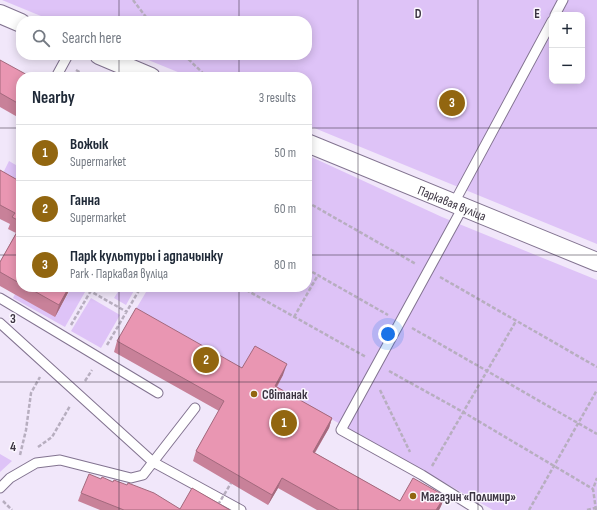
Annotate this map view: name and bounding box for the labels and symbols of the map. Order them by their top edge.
text: D [415,6,422,22]
text: E [534,6,540,22]
pin: 3 [439,88,465,118]
street label: Паркавая вуліца [415,182,488,225]
text: 3 [10,311,16,327]
your location [378,324,398,344]
pin: 2 [193,345,219,375]
place label: Світанак [262,387,308,403]
marker: Світанак [249,389,259,399]
pin: 1 [271,408,297,438]
text: 4 [10,439,16,455]
place label: Магазин «Полимир» [421,489,516,505]
marker: Магазин «Полимир» [408,491,418,501]

